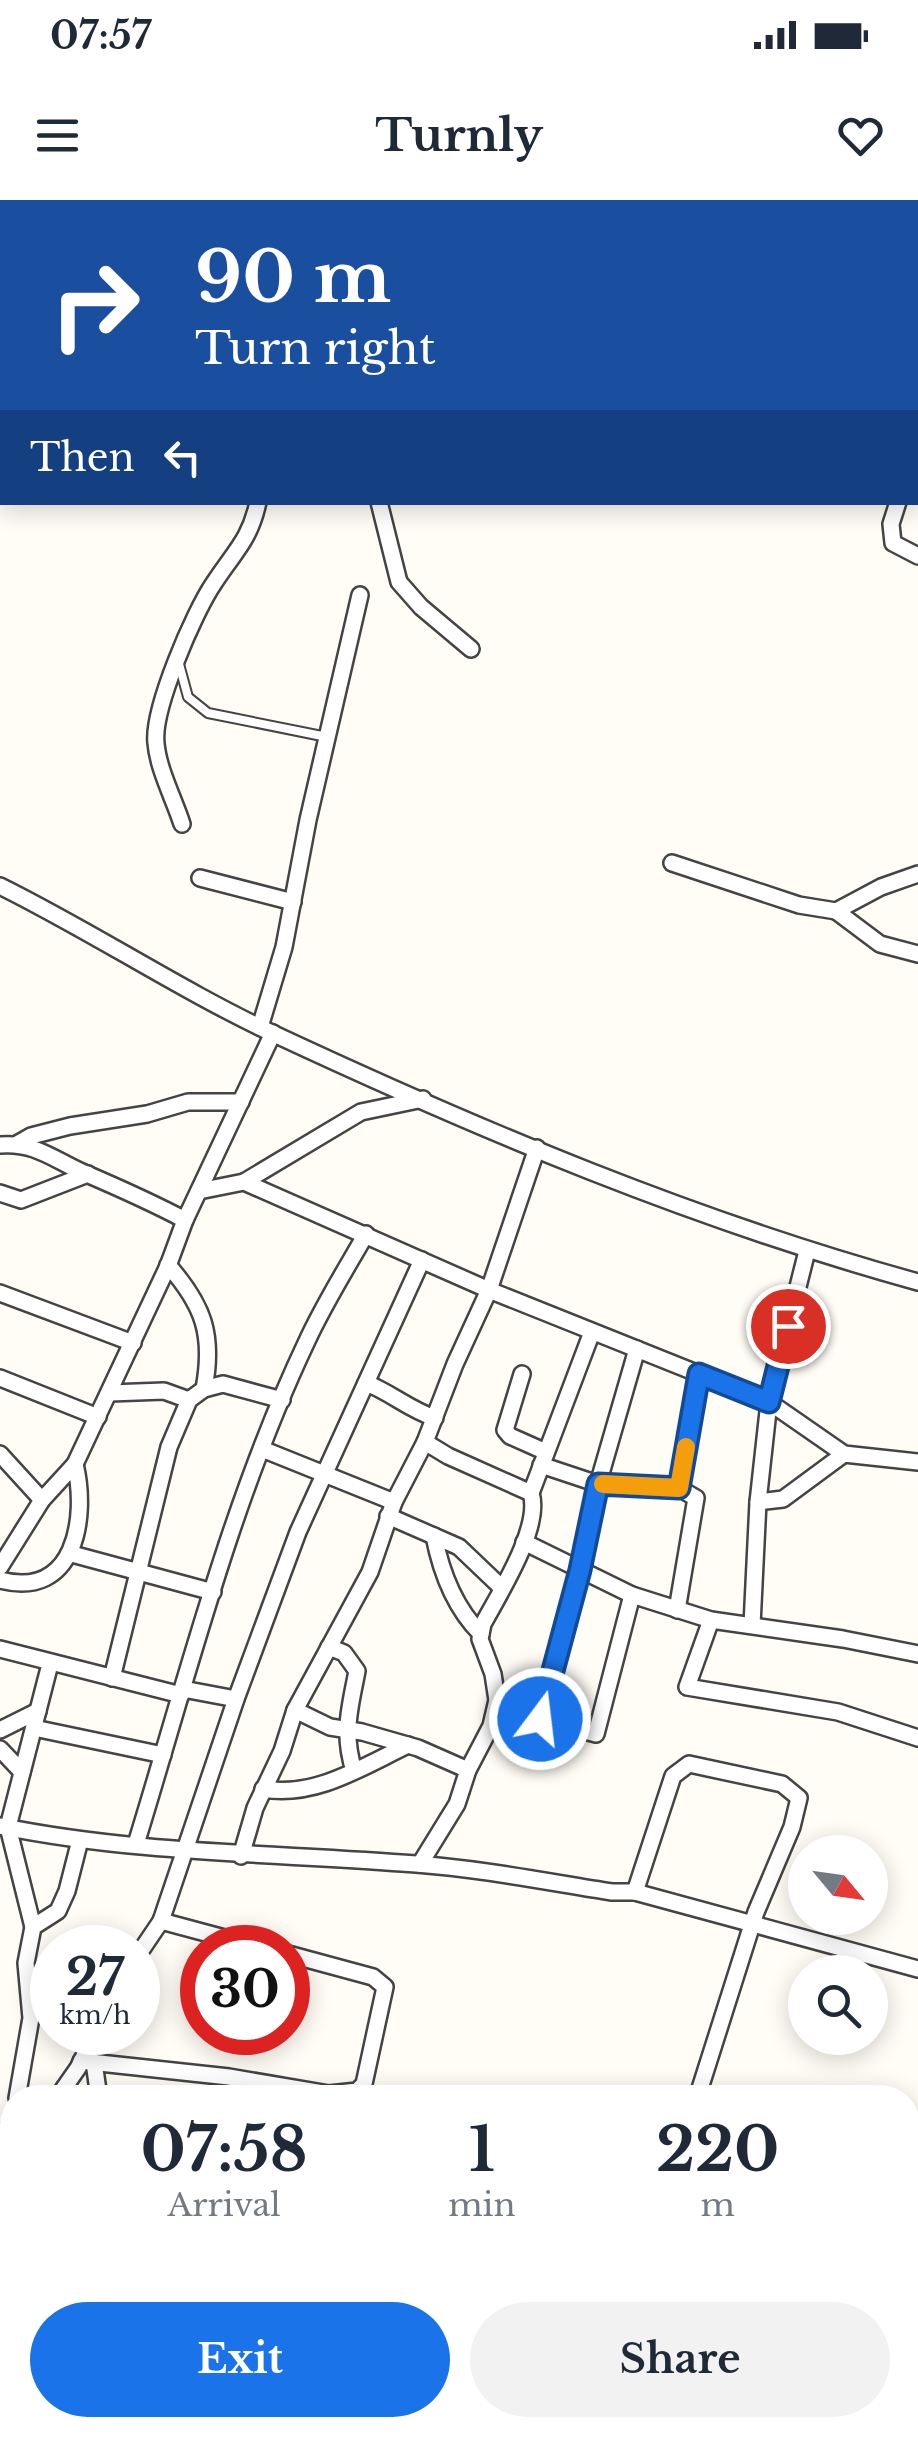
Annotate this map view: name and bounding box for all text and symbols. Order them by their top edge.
text: 07:57 [50,12,151,59]
text: Turnly [375,107,543,163]
icon: menu [30,108,85,163]
icon: heart [833,108,888,163]
text: 90 m [195,234,391,321]
icon: right [30,240,160,370]
text: Turn right [195,320,436,376]
icon: left [155,430,210,485]
text: Then [30,434,135,481]
pin [746,1284,831,1369]
icon: arrive [761,1299,816,1354]
position arrow [488,1667,592,1771]
north arrow [788,1835,888,1935]
map controls [788,1835,888,2055]
speed limit sign: 30 [180,1925,310,2055]
text: 27 [66,1946,124,2009]
button: search [788,1955,888,2055]
text: km/h [60,2000,130,2031]
text: 07:58 [141,2113,308,2187]
text: 1 [469,2113,495,2187]
text: 220 [656,2113,779,2187]
text: Arrival [167,2185,281,2225]
text: min [448,2185,515,2225]
text: m [701,2185,735,2225]
button: Exit [30,2302,450,2417]
button: Share [470,2302,890,2417]

